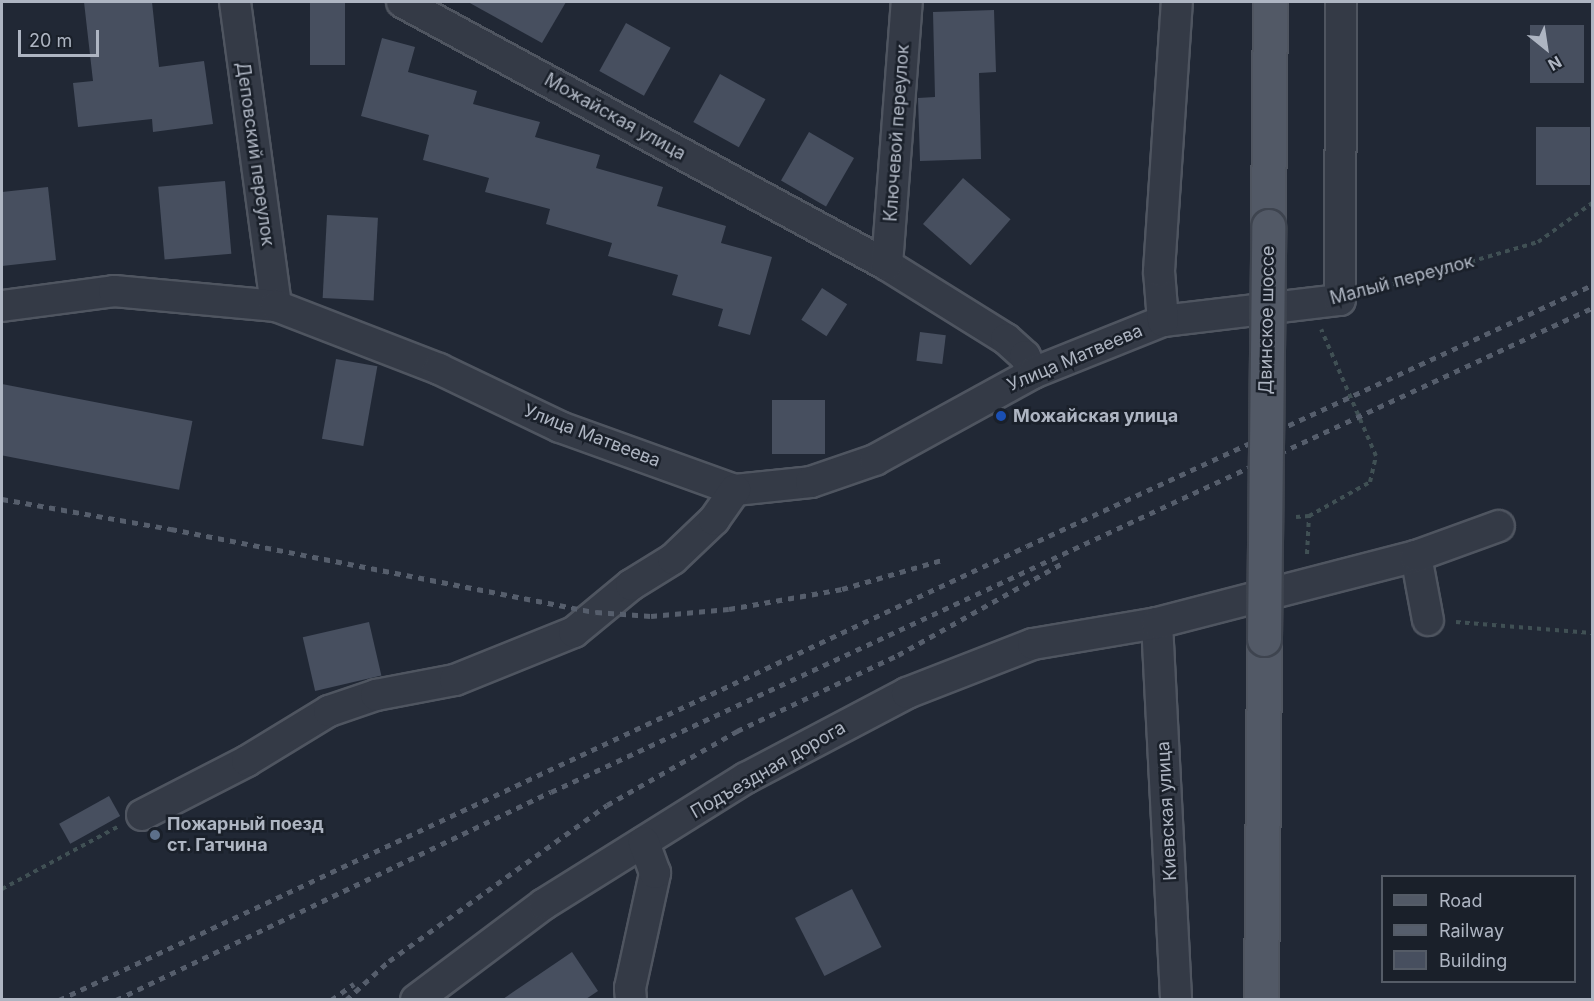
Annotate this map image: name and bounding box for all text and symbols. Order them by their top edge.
scale bar [21,18,102,56]
north arrow [1516,18,1576,78]
text: 20 m [29,30,72,51]
street label: Ключевой переулок [880,44,914,222]
text: N [1545,52,1565,75]
street label: Деповский переулок [231,61,279,247]
street label: Можайская улица [541,69,689,165]
street label: Двинское шоссе [1255,245,1279,395]
street label: Малый переулок [1328,250,1476,310]
street label: Улица Матвеева [1004,320,1146,396]
street label: Улица Матвеева [521,400,663,472]
place label: Можайская улица [1013,405,1178,427]
marker: Можайская улица [994,409,1008,423]
street label: Подъездная дорога [687,717,849,823]
street label: Киевская улица [1153,741,1181,881]
place label: Пожарный поезд ст. Гатчина [167,814,324,856]
marker: Пожарный поезд ст. Гатчина [148,828,162,842]
legend [1381,875,1576,983]
text: Road [1439,890,1482,911]
text: Railway [1439,920,1504,941]
text: Building [1439,950,1507,971]

